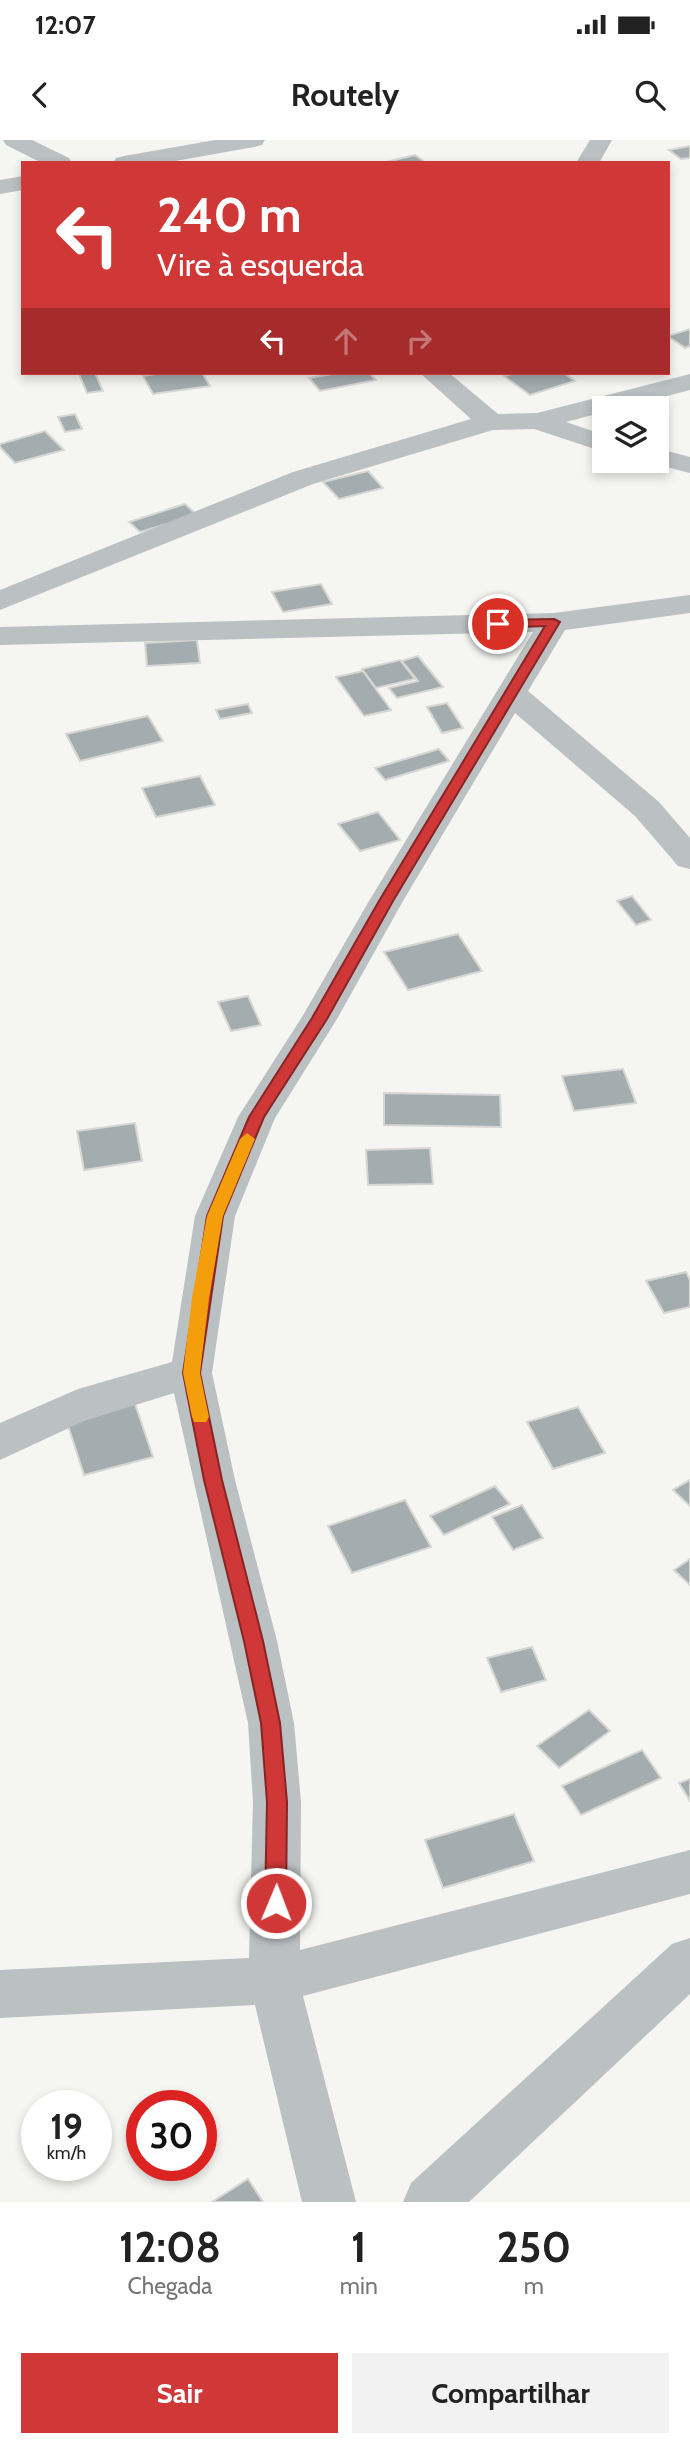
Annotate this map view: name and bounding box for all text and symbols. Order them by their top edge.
text: 12:07 [35,9,96,41]
text: Routely [291,75,399,114]
icon: back [21,76,59,114]
icon: search [631,76,669,114]
text: 240 m [157,185,302,244]
icon: left [42,189,133,280]
text: Vire à esquerda [157,245,364,284]
icon: left [254,322,292,360]
icon: ahead [327,322,365,360]
icon: right [400,322,438,360]
map controls [592,396,669,473]
button: layers [592,396,669,473]
pin [468,594,528,654]
icon: arrive [479,605,517,643]
position arrow [239,1866,313,1940]
speed limit sign: 30 [126,2090,217,2181]
text: 19 [50,2105,83,2148]
text: km/h [47,2142,86,2164]
text: 12:08 [119,2221,221,2273]
text: 1 [351,2221,367,2273]
text: 250 [497,2221,571,2273]
text: Chegada [128,2272,212,2300]
text: min [340,2272,378,2300]
text: m [524,2272,544,2300]
button: Sair [21,2353,338,2433]
button: Compartilhar [352,2353,669,2433]

